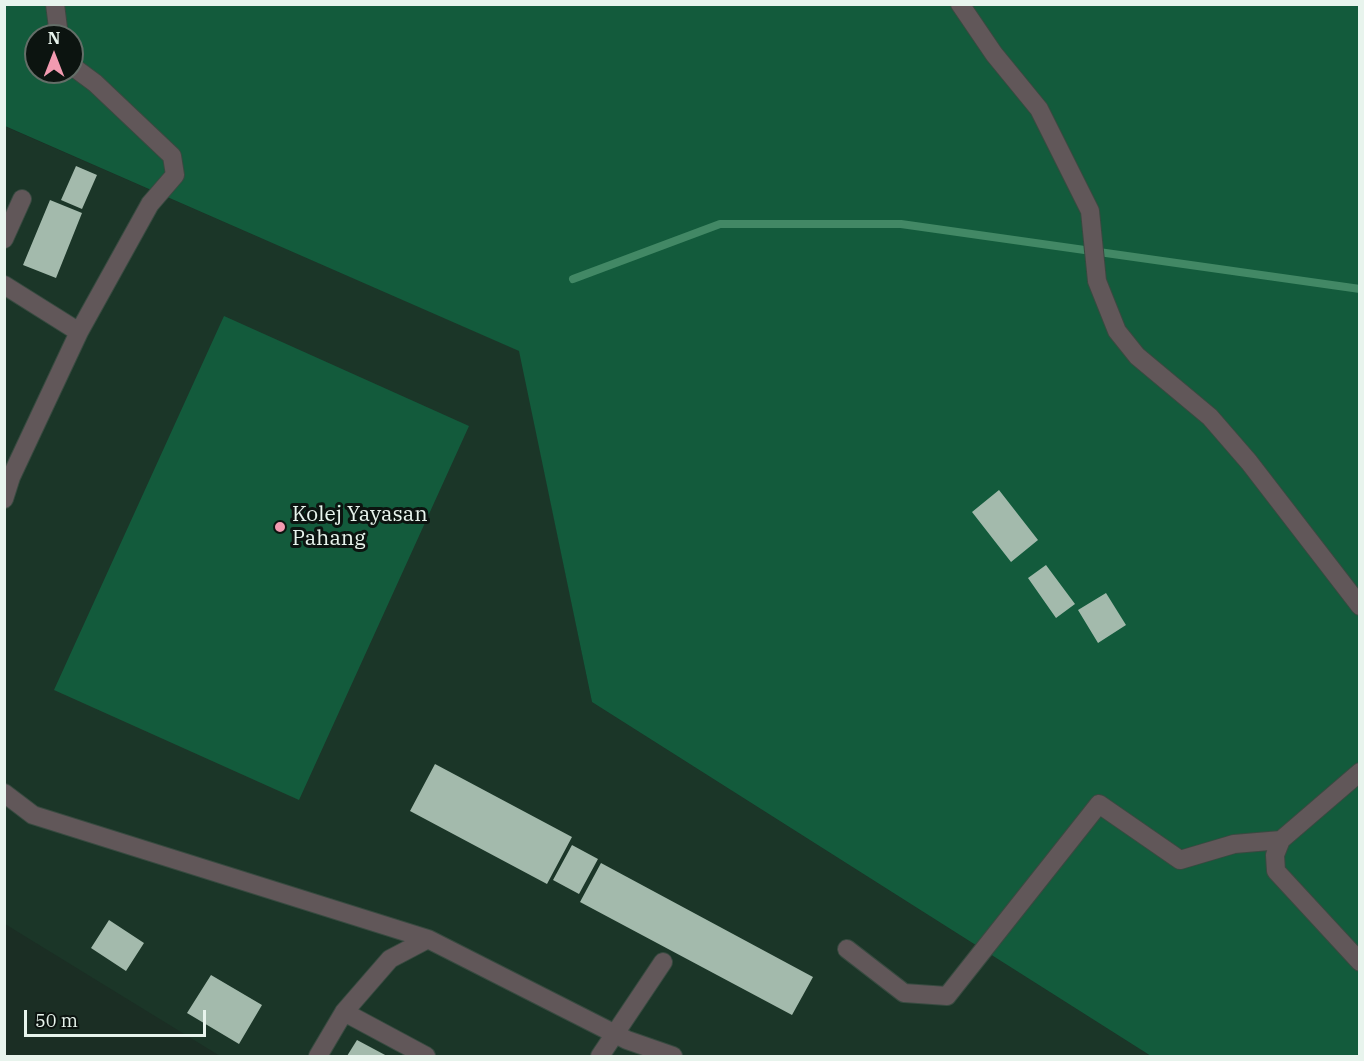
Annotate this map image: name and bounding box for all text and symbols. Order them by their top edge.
north arrow [24,24,84,84]
text: N [48,28,60,48]
place label: Kolej Yayasan Pahang [292,502,428,552]
marker: Kolej Yayasan Pahang [273,520,287,534]
scale bar [27,998,208,1036]
text: 50 m [35,1009,78,1032]

